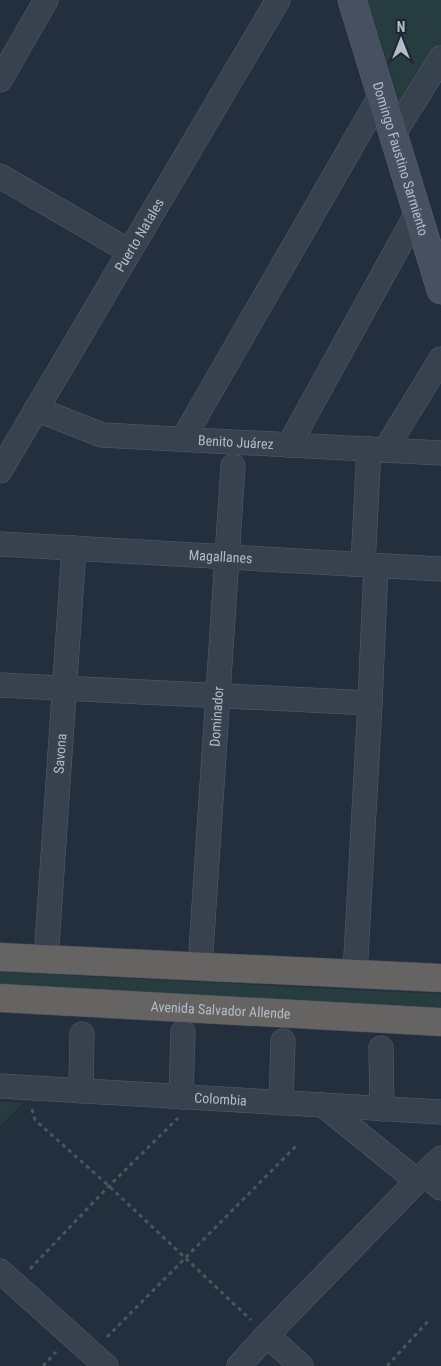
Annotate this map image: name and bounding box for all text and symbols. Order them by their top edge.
north arrow [376,15,426,65]
text: N [397,19,405,35]
street label: Domingo Faustino Sarmiento [370,80,432,237]
street label: Puerto Natales [111,195,167,275]
street label: Benito Juárez [198,432,274,452]
street label: Magallanes [188,547,253,566]
street label: Dominador [207,686,226,747]
street label: Savona [51,733,69,774]
street label: Avenida Salvador Allende [150,998,291,1022]
street label: Colombia [194,1089,247,1109]

